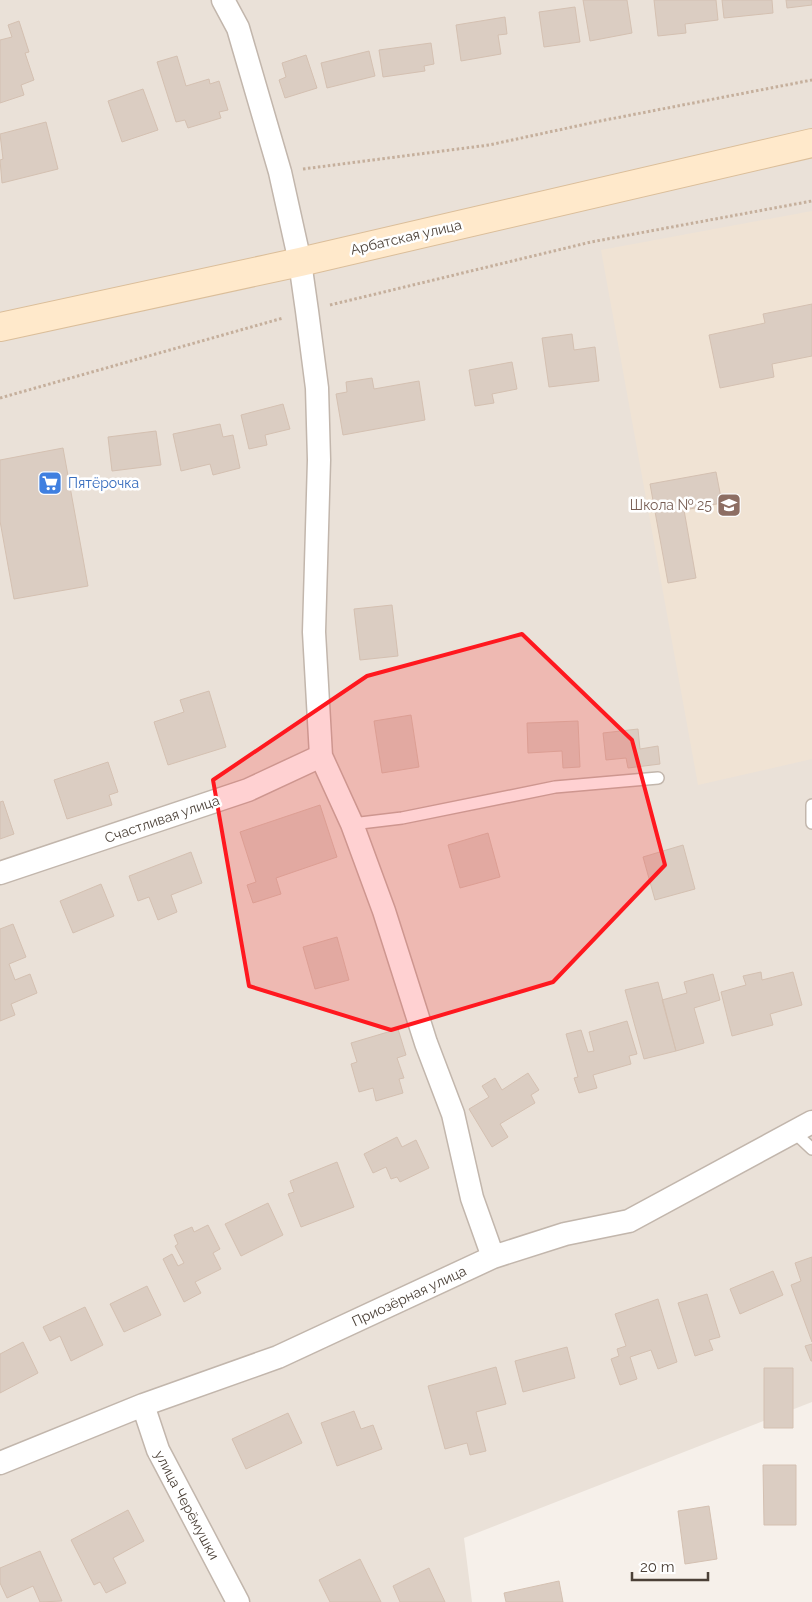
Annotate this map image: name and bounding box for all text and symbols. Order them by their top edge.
street label: Арбатская улица [349,216,463,258]
supermarket icon: Пятёрочка [37,470,63,496]
place label: Пятёрочка [68,475,139,491]
school or university icon: Школа № 25 [716,492,742,518]
place label: Школа № 25 [630,497,712,513]
street label: Счастливая улица [103,792,221,846]
street label: Приозёрная улица [349,1262,469,1330]
street label: улица Черёмушки [151,1448,223,1562]
scale bar [632,1550,708,1582]
text: 20 m [640,1558,675,1576]

